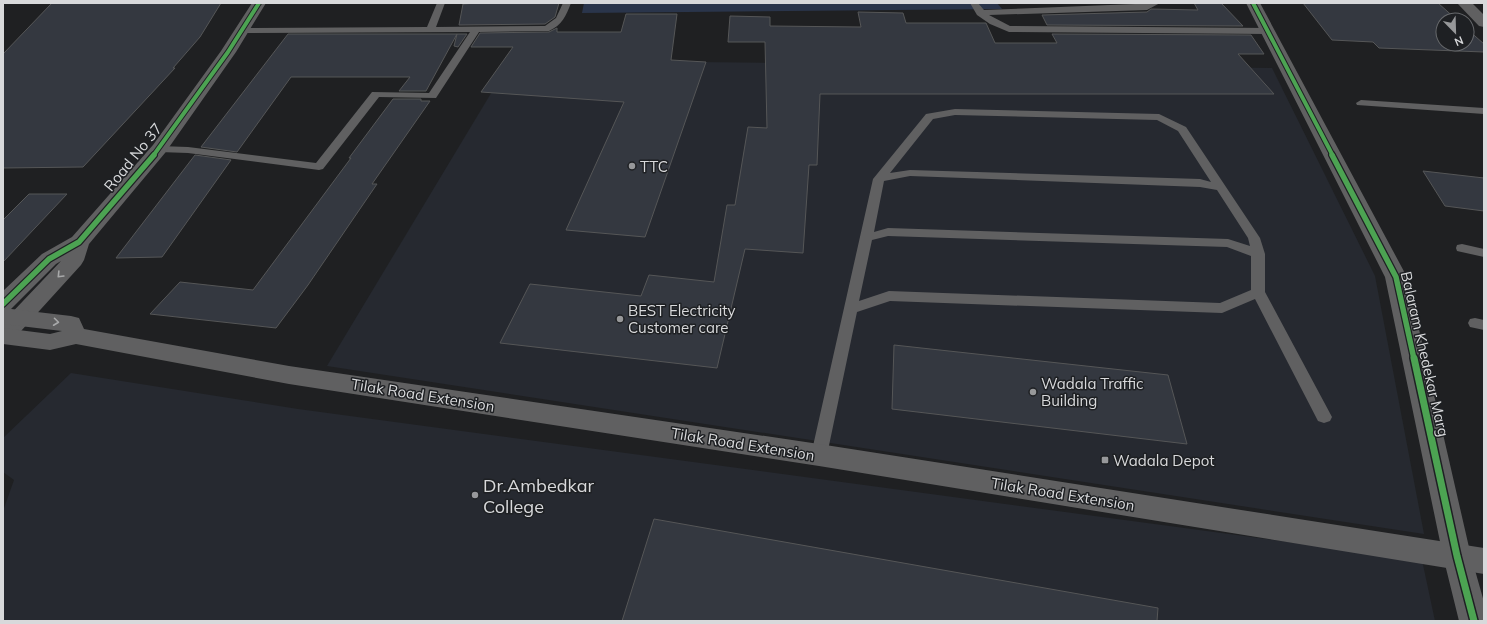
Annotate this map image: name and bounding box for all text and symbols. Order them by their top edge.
north arrow [1435,12,1475,52]
text: N [1452,33,1465,49]
street label: Road No 37 [100,119,166,195]
place label: TTC [640,157,668,176]
marker: TTC [627,161,637,171]
street label: Balaram Khedekar Marg [1397,269,1453,439]
one-way arrow [58,270,65,278]
place label: BEST Electricity Customer care [628,301,736,337]
marker: BEST Electricity Customer care [615,314,625,324]
one-way arrow [53,317,59,326]
street label: Tilak Road Extension [350,374,496,416]
place label: Wadala Traffic Building [1041,374,1143,410]
marker: Wadala Traffic Building [1028,387,1038,397]
street label: Tilak Road Extension [670,423,816,465]
place label: Wadala Depot [1113,451,1214,470]
marker: Wadala Depot [1100,455,1110,465]
street label: Tilak Road Extension [990,473,1136,515]
place label: Dr.Ambedkar College [483,474,594,518]
marker: Dr.Ambedkar College [470,490,480,500]

